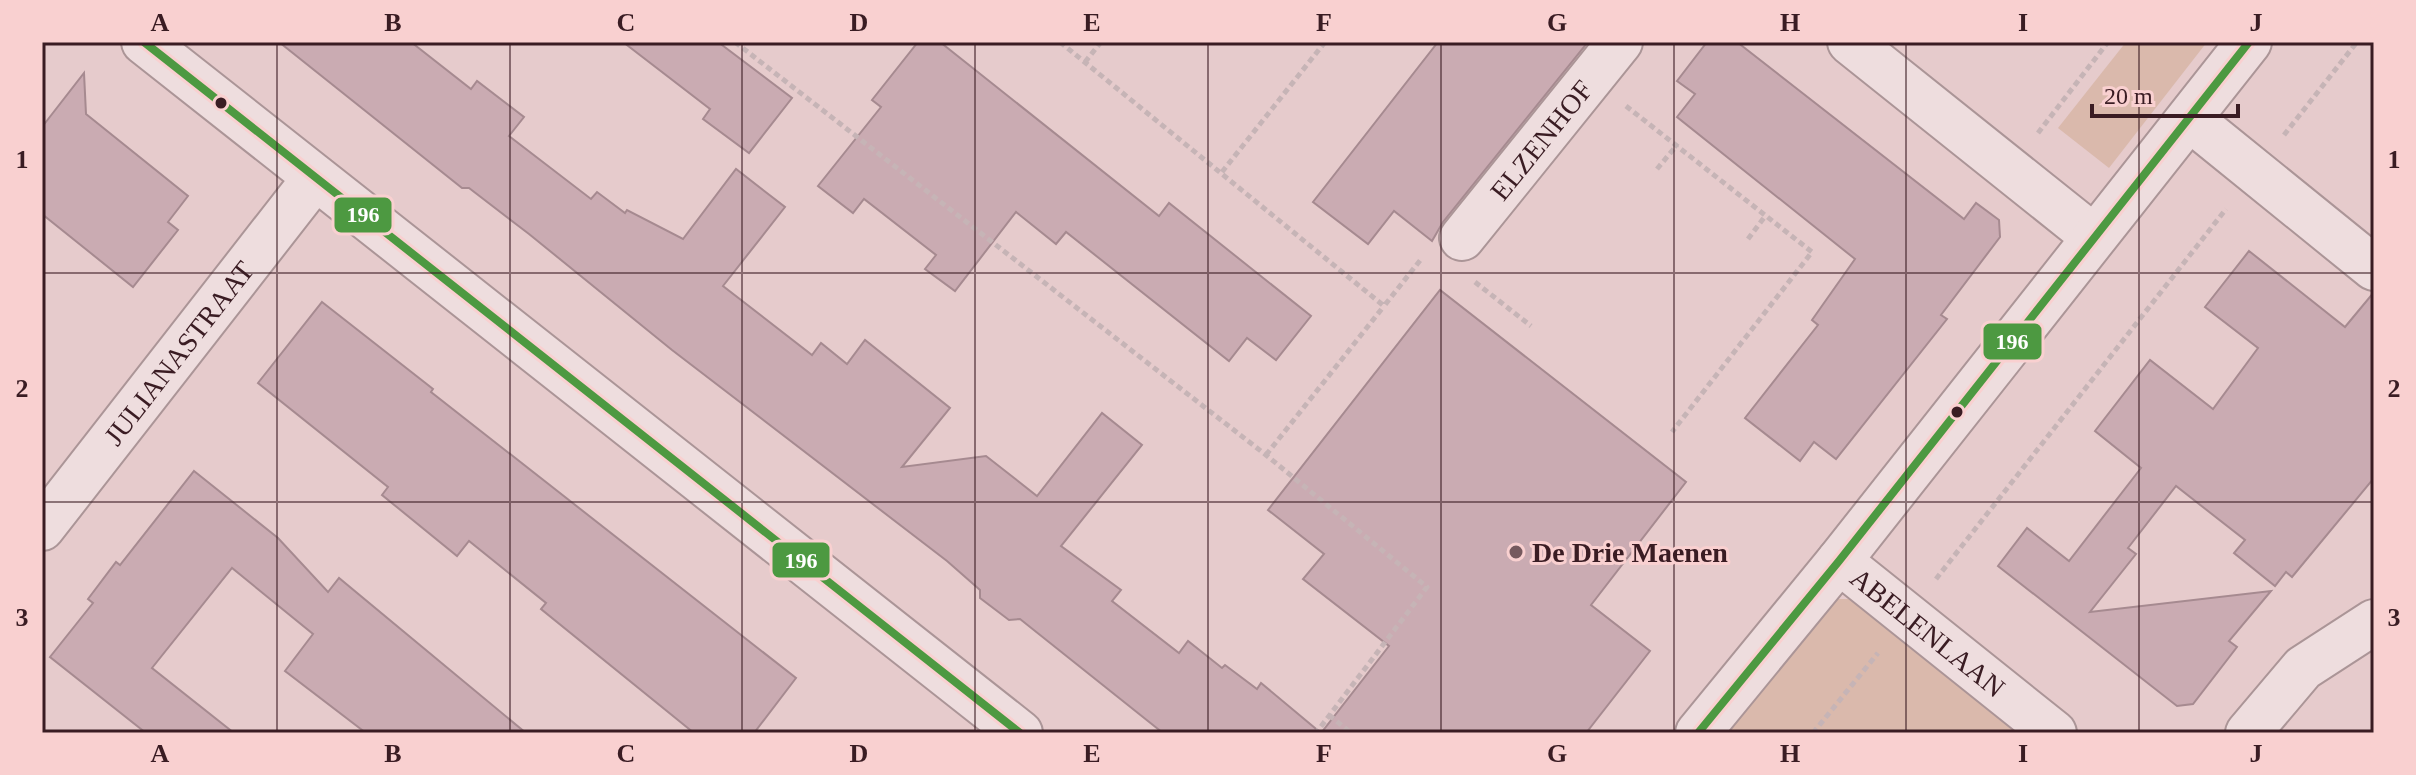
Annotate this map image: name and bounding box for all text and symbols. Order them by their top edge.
text: A [151,8,170,37]
text: B [384,8,402,37]
text: C [617,8,635,37]
text: D [850,8,868,37]
text: E [1083,8,1101,37]
text: F [1316,8,1332,37]
text: G [1547,8,1567,37]
text: H [1780,8,1800,37]
text: I [2018,8,2028,37]
text: J [2250,8,2263,37]
scale bar [2092,68,2238,118]
street label: ELZENHOF [1484,74,1599,206]
text: 20 m [2104,83,2153,109]
unlabelled marker [213,95,229,111]
text: 1 [16,145,29,174]
text: 1 [2388,145,2401,174]
line badge: 196 [333,196,393,234]
text: 196 [347,202,380,227]
street label: JULIANASTRAAT [97,255,260,451]
line badge: 196 [1982,322,2043,361]
text: 196 [1996,329,2029,354]
text: 2 [16,374,29,403]
text: 2 [2388,374,2401,403]
unlabelled marker [1949,404,1965,420]
place label: De Drie Maenen [1532,537,1728,568]
line badge: 196 [771,541,831,579]
marker: De Drie Maenen [1507,543,1525,561]
text: 196 [785,548,818,573]
street label: ABELENLAAN [1845,561,2011,703]
text: 3 [16,603,29,632]
text: 3 [2388,603,2401,632]
text: A [151,739,170,768]
text: B [384,739,402,768]
text: C [617,739,635,768]
text: D [850,739,868,768]
text: E [1083,739,1101,768]
text: F [1316,739,1332,768]
text: G [1547,739,1567,768]
text: H [1780,739,1800,768]
text: I [2018,739,2028,768]
text: J [2250,739,2263,768]

